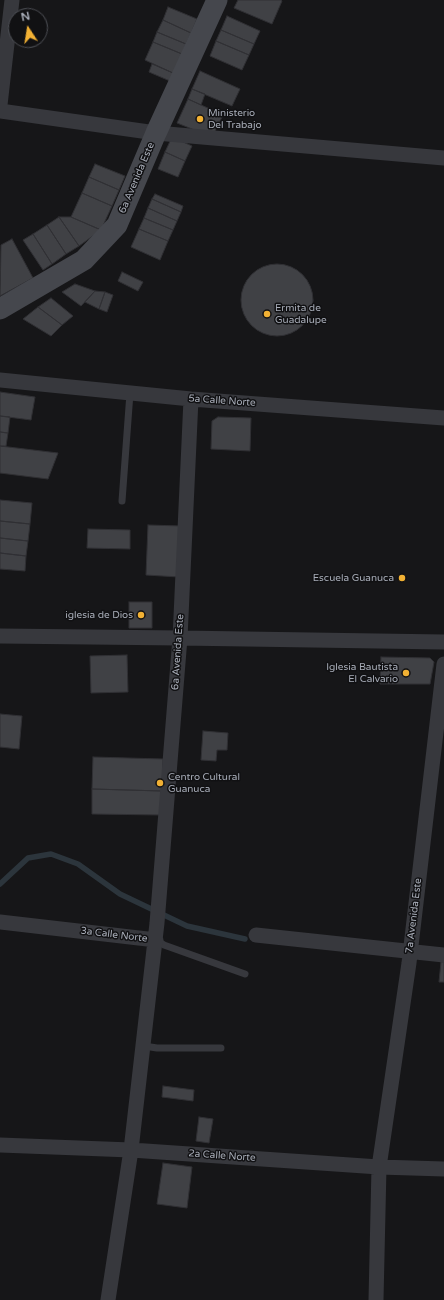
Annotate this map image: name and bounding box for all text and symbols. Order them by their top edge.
north arrow [8,8,48,48]
text: N [20,9,31,24]
place label: Ministerio Del Trabajo [208,107,262,130]
marker: Ministerio Del Trabajo [195,114,205,124]
street label: 6a Avenida Este [117,141,157,215]
place label: Ermita de Guadalupe [275,302,327,326]
marker: Ermita de Guadalupe [262,309,272,319]
street label: 5a Calle Norte [188,393,256,409]
place label: Escuela Guanuca [313,572,394,584]
marker: Escuela Guanuca [397,573,407,583]
place label: iglesia de Dios [65,609,133,621]
marker: iglesia de Dios [136,610,146,620]
street label: 6a Avenida Este [169,614,187,690]
place label: Iglesia Bautista El Calvario [326,661,398,684]
marker: Iglesia Bautista El Calvario [401,668,411,678]
place label: Centro Cultural Guanuca [168,771,240,794]
marker: Centro Cultural Guanuca [155,778,165,788]
street label: 7a Avenida Este [403,878,425,954]
street label: 3a Calle Norte [80,925,148,945]
street label: 2a Calle Norte [188,1148,256,1164]

